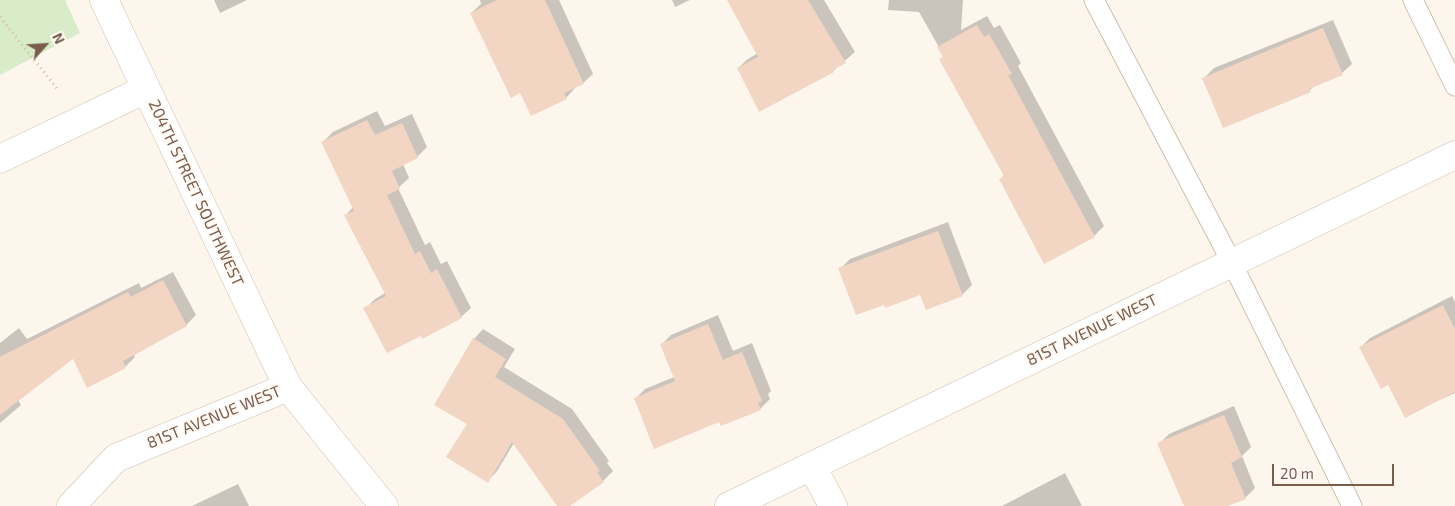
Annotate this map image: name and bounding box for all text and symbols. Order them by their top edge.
north arrow [20,20,70,70]
text: N [49,30,69,46]
street label: 204TH STREET SOUTHWEST [144,97,248,289]
street label: 81ST AVENUE WEST [1024,290,1160,370]
street label: 81ST AVENUE WEST [144,381,284,453]
scale bar [1275,454,1398,486]
text: 20 m [1280,464,1314,482]

